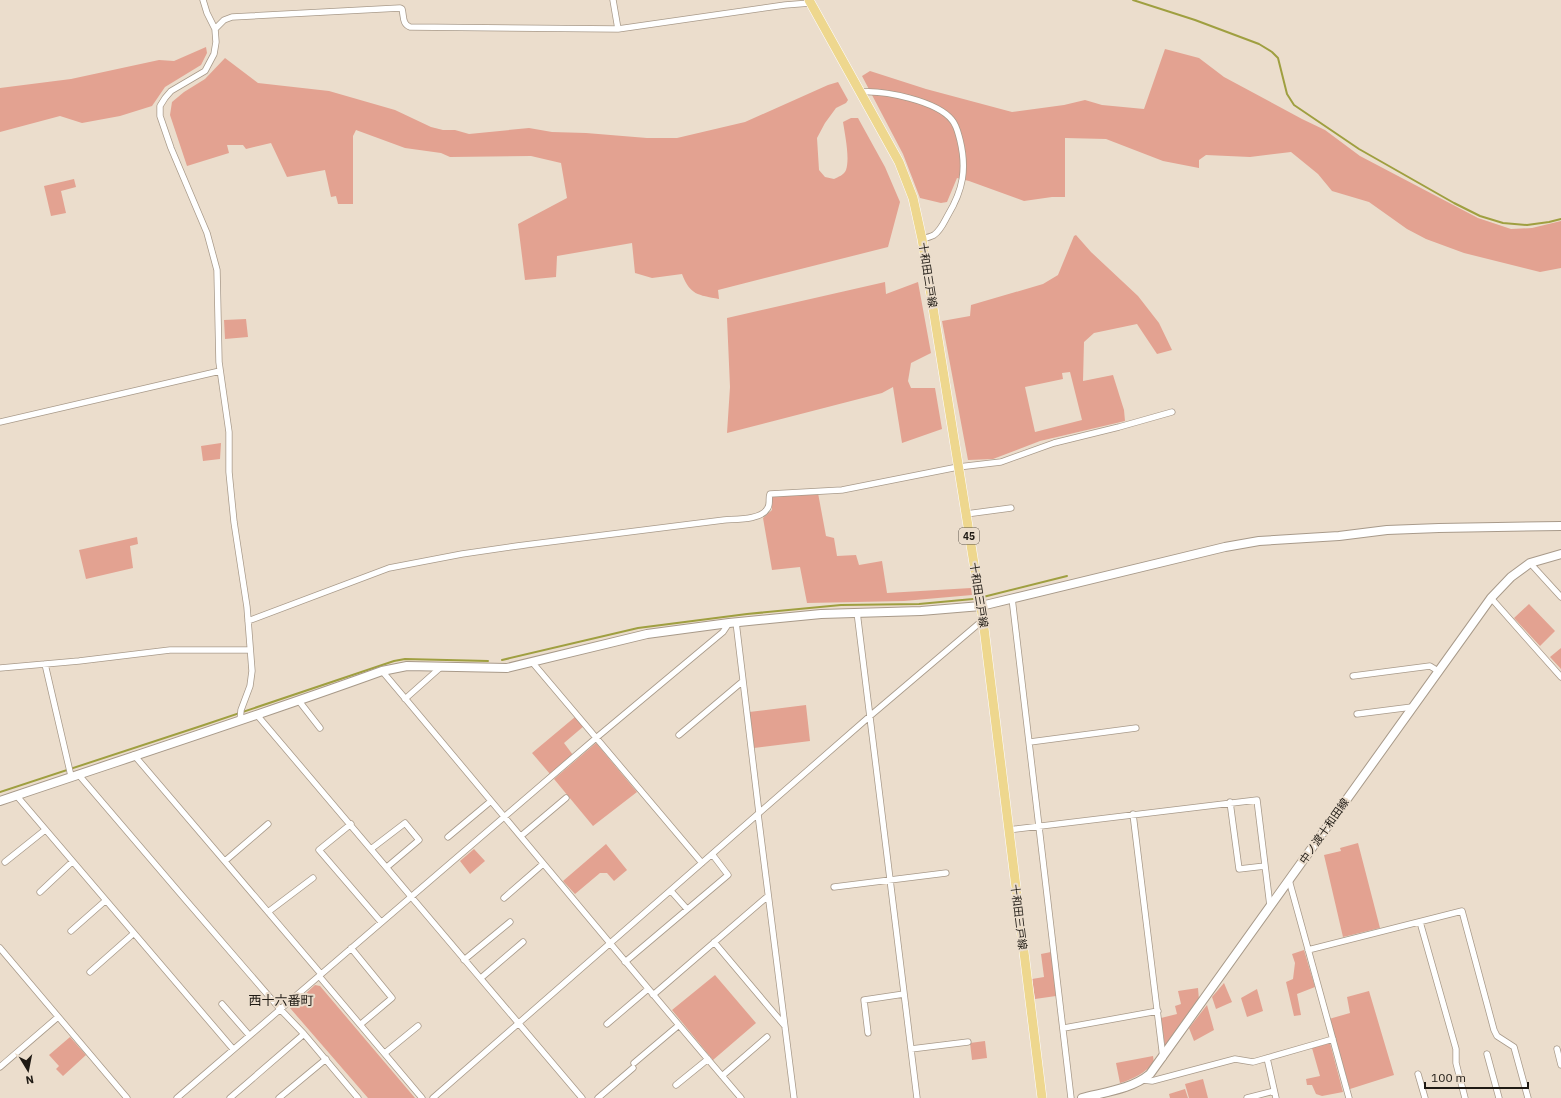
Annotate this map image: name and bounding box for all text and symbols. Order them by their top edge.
street label: 十和田三戸線 [916,241,940,309]
road number: 45 [959,528,979,544]
street label: 十和田三戸線 [967,561,991,629]
street label: 中ノ渡十和田線 [1296,795,1352,867]
street label: 十和田三戸線 [1008,883,1030,951]
district label: 西十六番町 [248,992,314,1009]
north arrow [8,1050,48,1090]
scale bar [1425,1064,1528,1090]
text: 100 m [1431,1070,1466,1085]
text: N [25,1072,35,1087]

